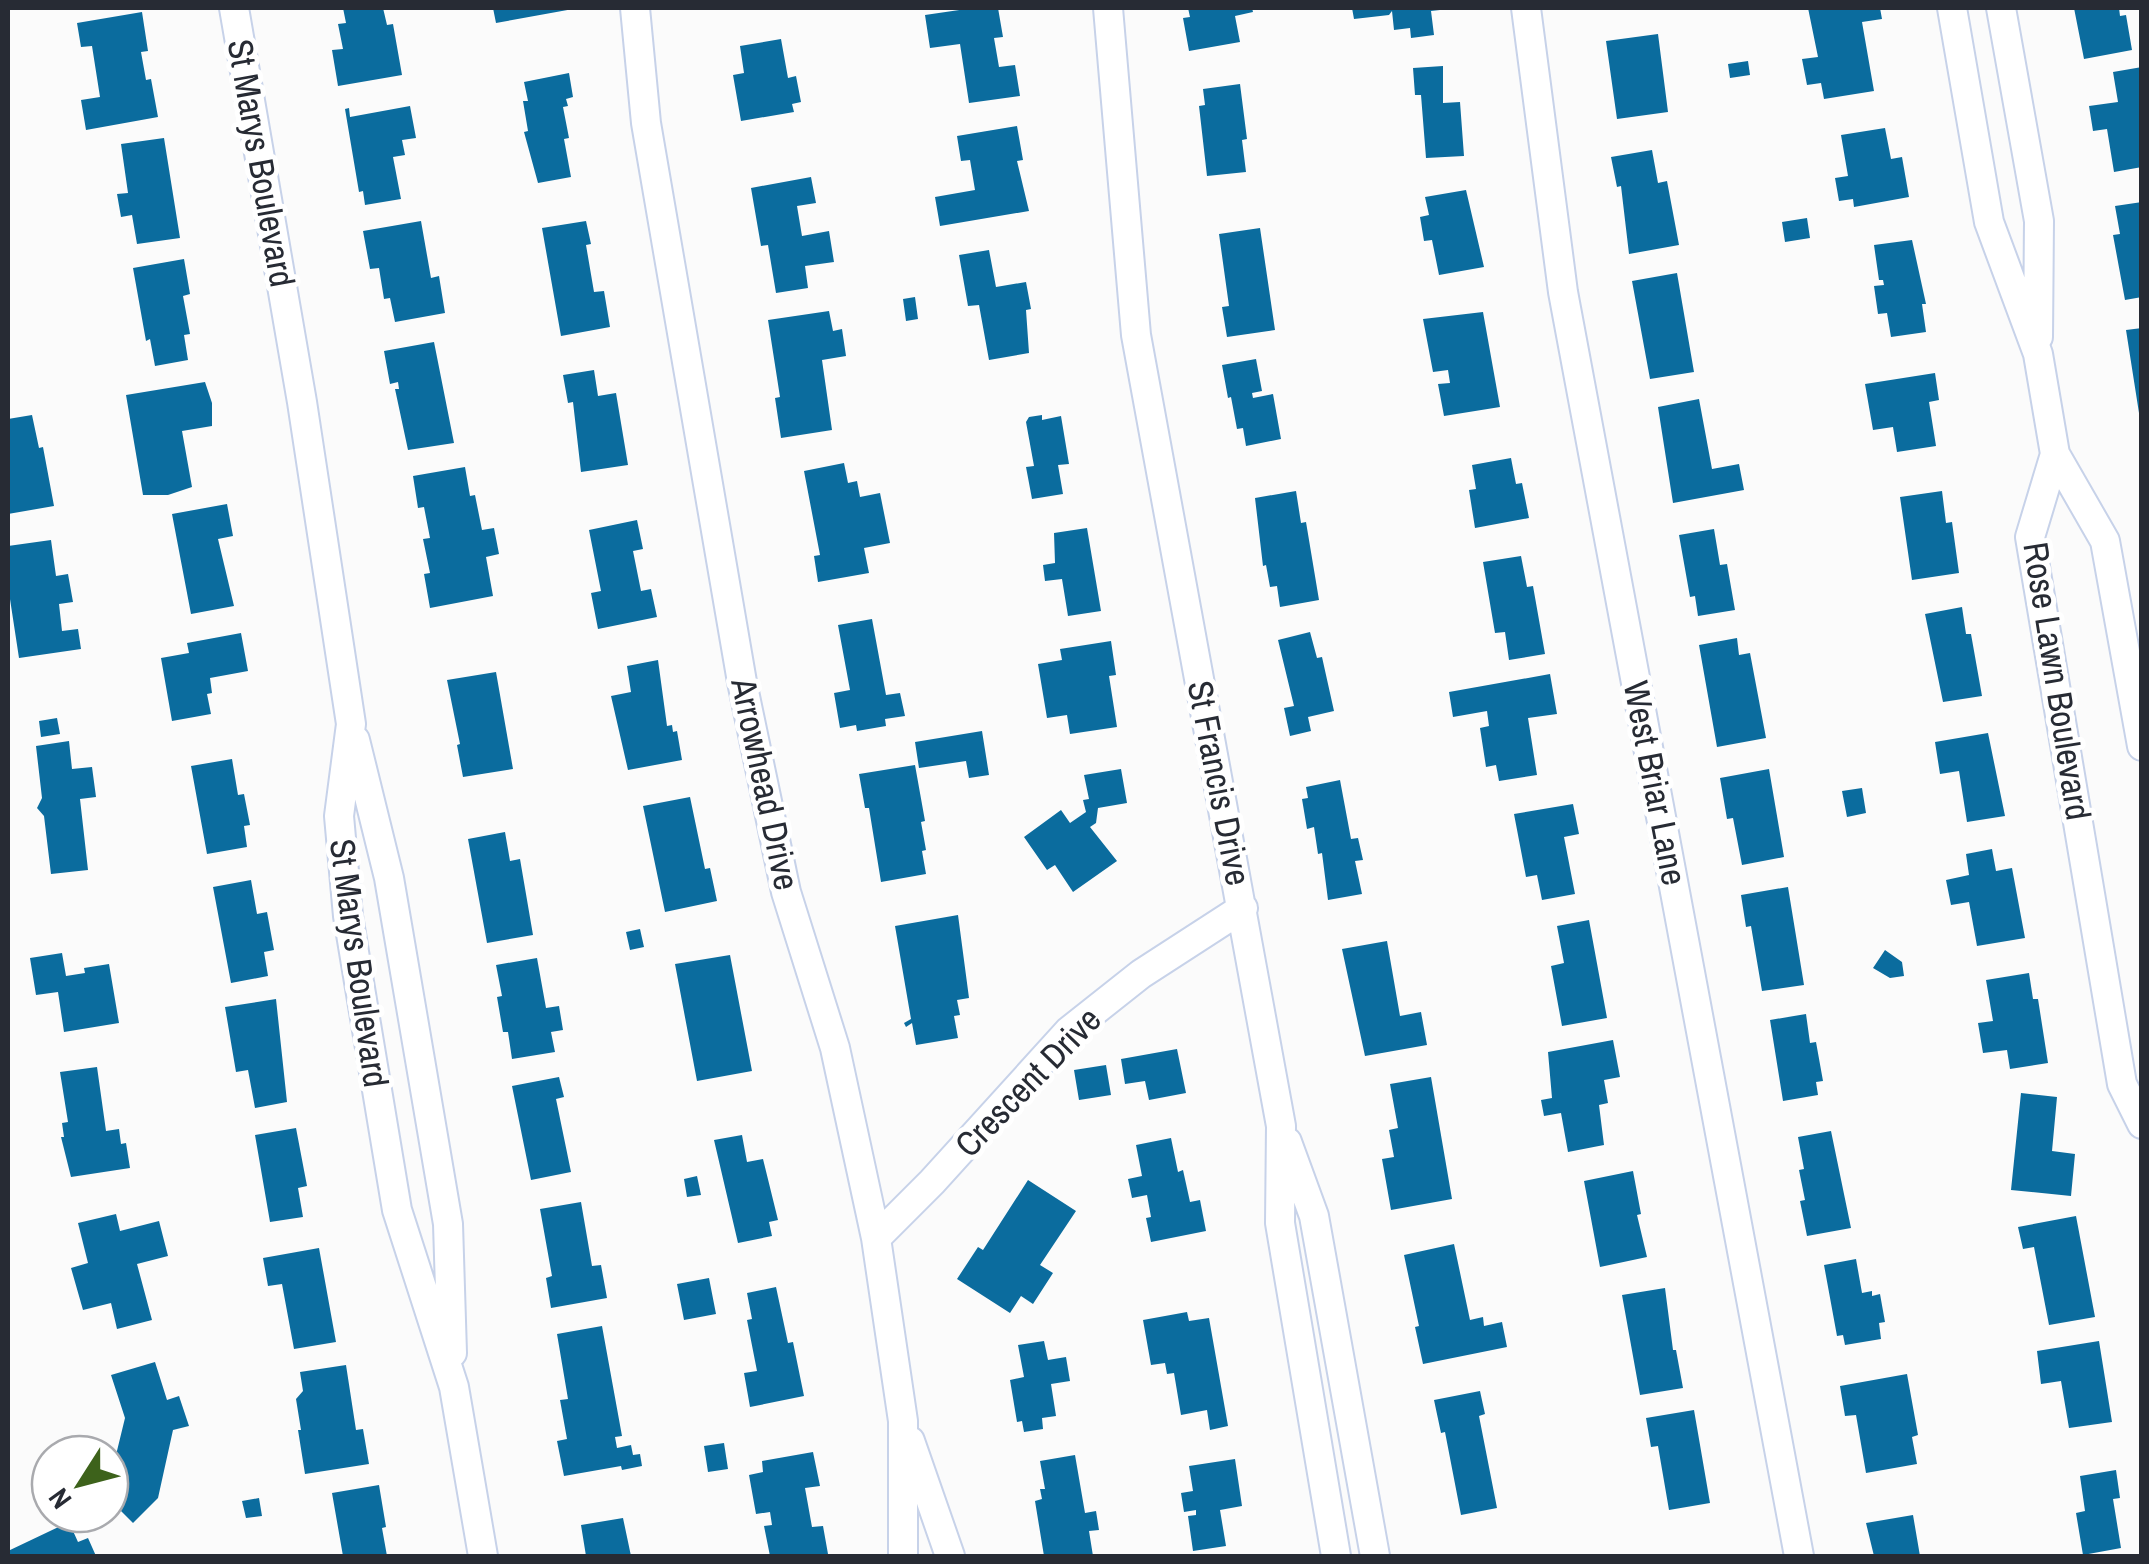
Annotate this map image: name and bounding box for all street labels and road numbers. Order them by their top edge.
street label: St Marys Boulevard [217,36,306,290]
street label: Rose Lawn Boulevard [2012,539,2103,823]
street label: Arrowhead Drive [720,673,811,894]
street label: St Francis Drive [1177,677,1262,889]
street label: West Briar Lane [1613,677,1698,889]
street label: St Marys Boulevard [319,836,400,1090]
street label: Crescent Drive [944,996,1111,1167]

